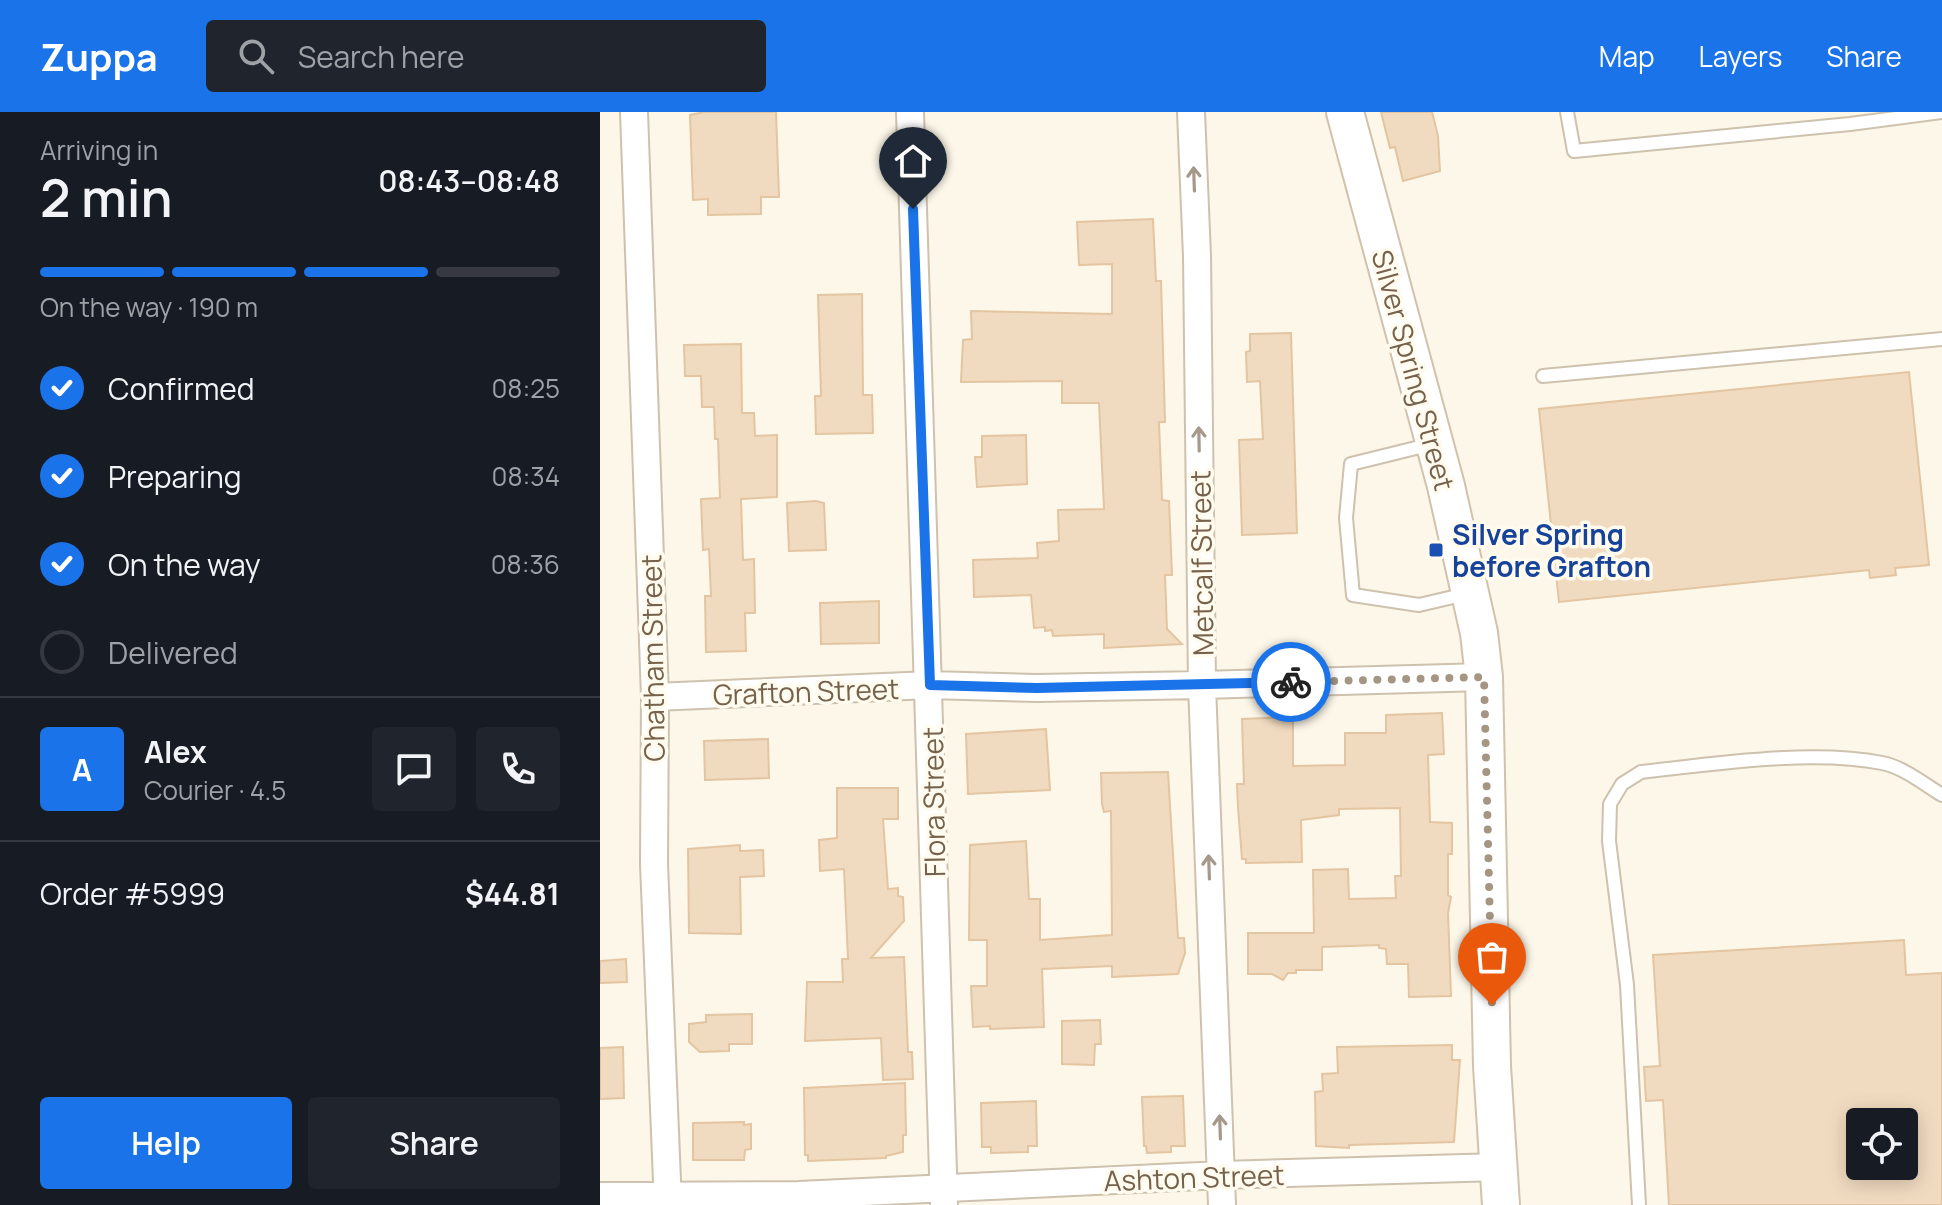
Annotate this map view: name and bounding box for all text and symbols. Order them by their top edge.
search box [206,20,766,92]
text: Zuppa [40,30,158,82]
icon: search [234,34,278,78]
text: Search here [298,36,464,77]
text: Map [1599,37,1655,75]
text: Layers [1699,37,1782,75]
text: Share [1826,37,1902,75]
pin [879,127,947,209]
text: Arriving in [40,132,158,168]
icon: home [891,139,935,183]
text: 08:43–08:48 [378,160,560,201]
text: 2 min [40,162,173,233]
one-way arrow [1186,167,1201,193]
street label: Silver Spring Street [1364,246,1464,494]
text: On the way · 190 m [40,289,258,325]
icon: check [40,366,84,410]
text: Confirmed [108,368,255,409]
text: 08:25 [491,370,560,406]
one-way arrow [1191,426,1207,453]
icon: check [40,454,84,498]
text: Preparing [108,456,242,497]
text: 08:34 [492,458,560,494]
street label: Metcalf Street [1180,470,1222,656]
place label: Silver Spring before Grafton [1452,515,1651,585]
marker: Silver Spring before Grafton [1427,541,1445,559]
icon: check [40,542,84,586]
text: On the way [108,544,261,585]
text: 08:36 [491,546,560,582]
street label: Chatham Street [631,554,673,762]
text: Delivered [108,632,238,673]
courier [1251,642,1331,722]
icon: bike [1269,660,1313,704]
street label: Grafton Street [712,669,900,713]
button: chat [372,727,456,811]
button: phone [476,727,560,811]
street label: Flora Street [913,727,953,877]
text: Alex [144,731,207,772]
text: A [72,749,92,790]
text: Courier · 4.5 [144,772,286,808]
one-way arrow [1202,854,1217,881]
text: Order #5999 [40,873,225,914]
text: $44.81 [465,873,560,914]
pin [1458,923,1526,1005]
icon: bag [1470,935,1514,979]
button: Help [40,1097,292,1189]
button: Share [308,1097,560,1189]
map controls [1846,1108,1918,1180]
button: locate [1846,1108,1918,1180]
one-way arrow [1212,1114,1227,1141]
street label: Ashton Street [1103,1155,1285,1199]

